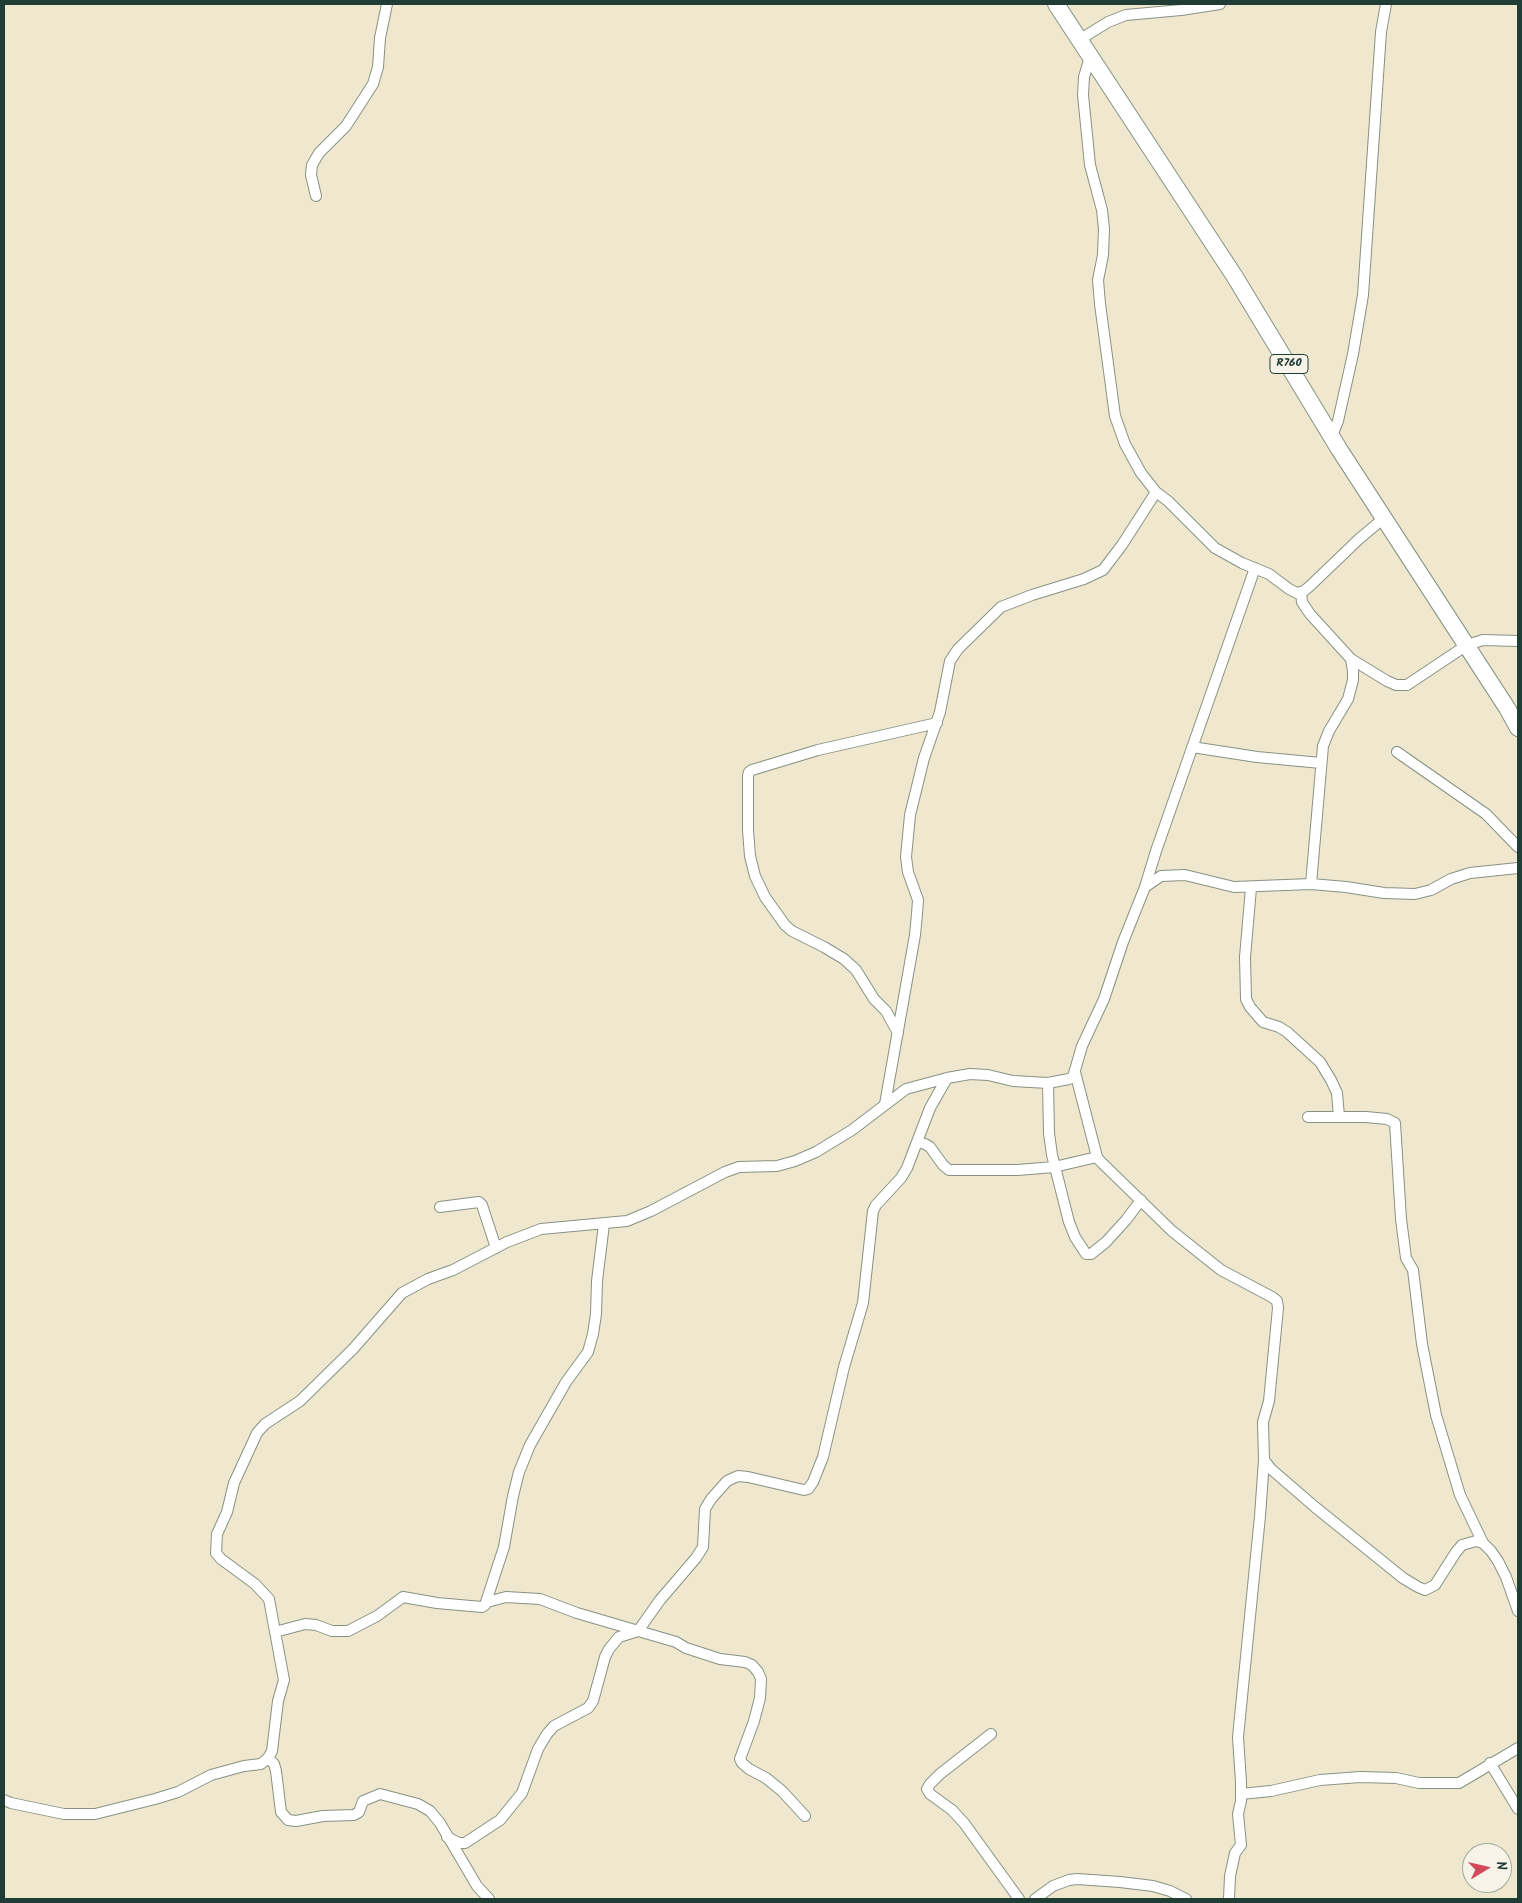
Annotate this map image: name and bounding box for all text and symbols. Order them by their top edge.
road number: R760 [1270,354,1308,374]
north arrow [1462,1843,1512,1893]
text: N [1489,1860,1512,1872]

